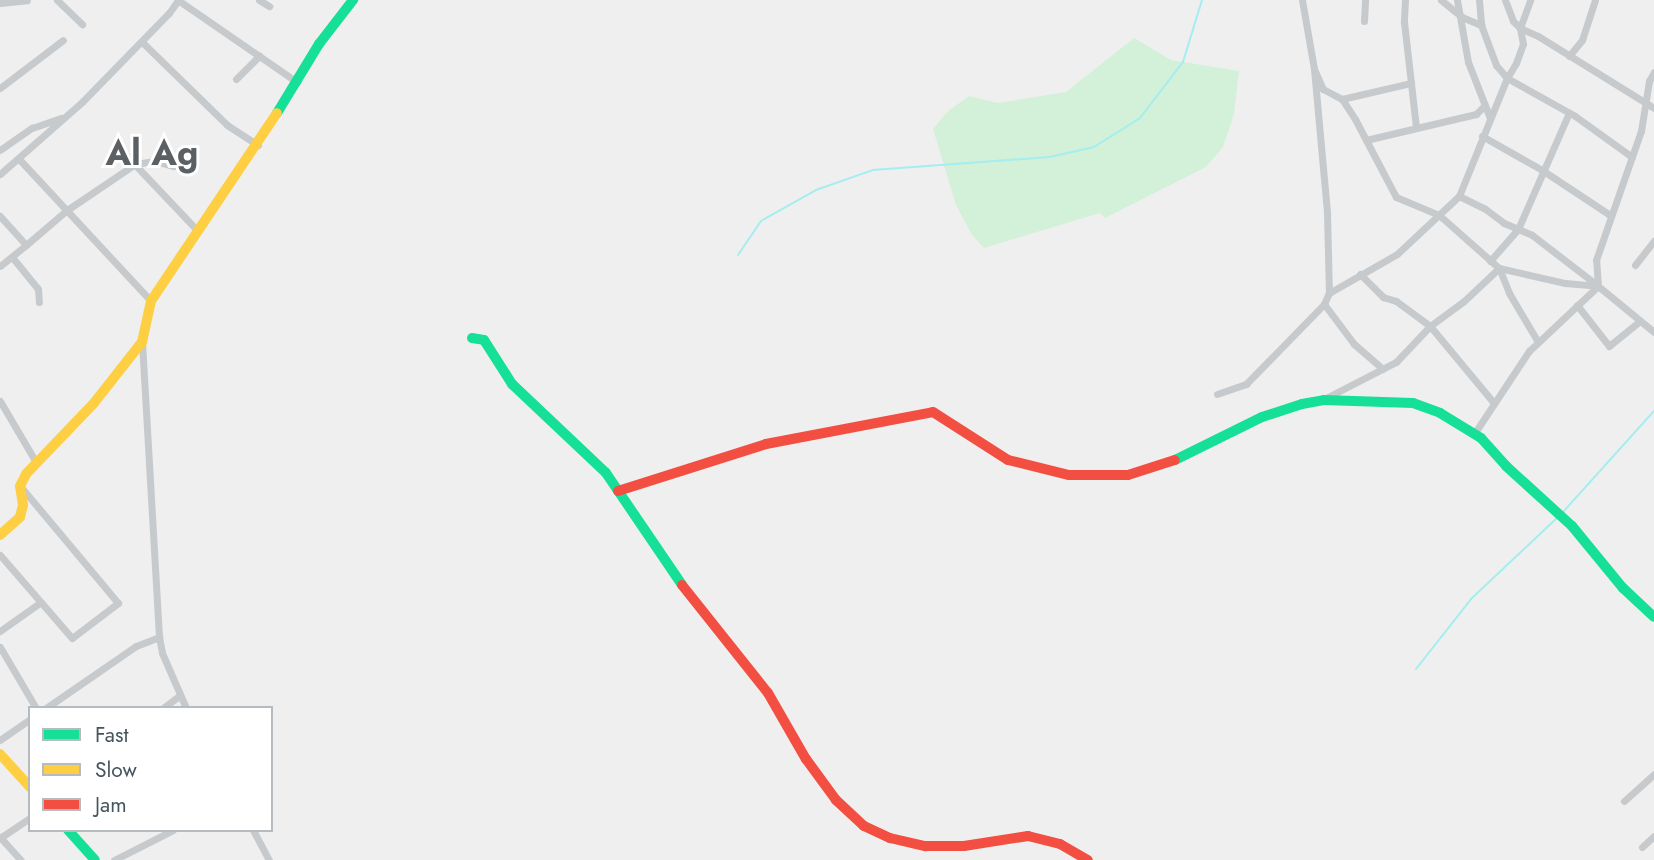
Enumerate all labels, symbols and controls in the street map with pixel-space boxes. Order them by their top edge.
district label: Al Ag [106,132,198,174]
legend [28,706,273,832]
text: Fast [95,720,128,750]
text: Slow [95,755,137,785]
text: Jam [95,790,127,820]

